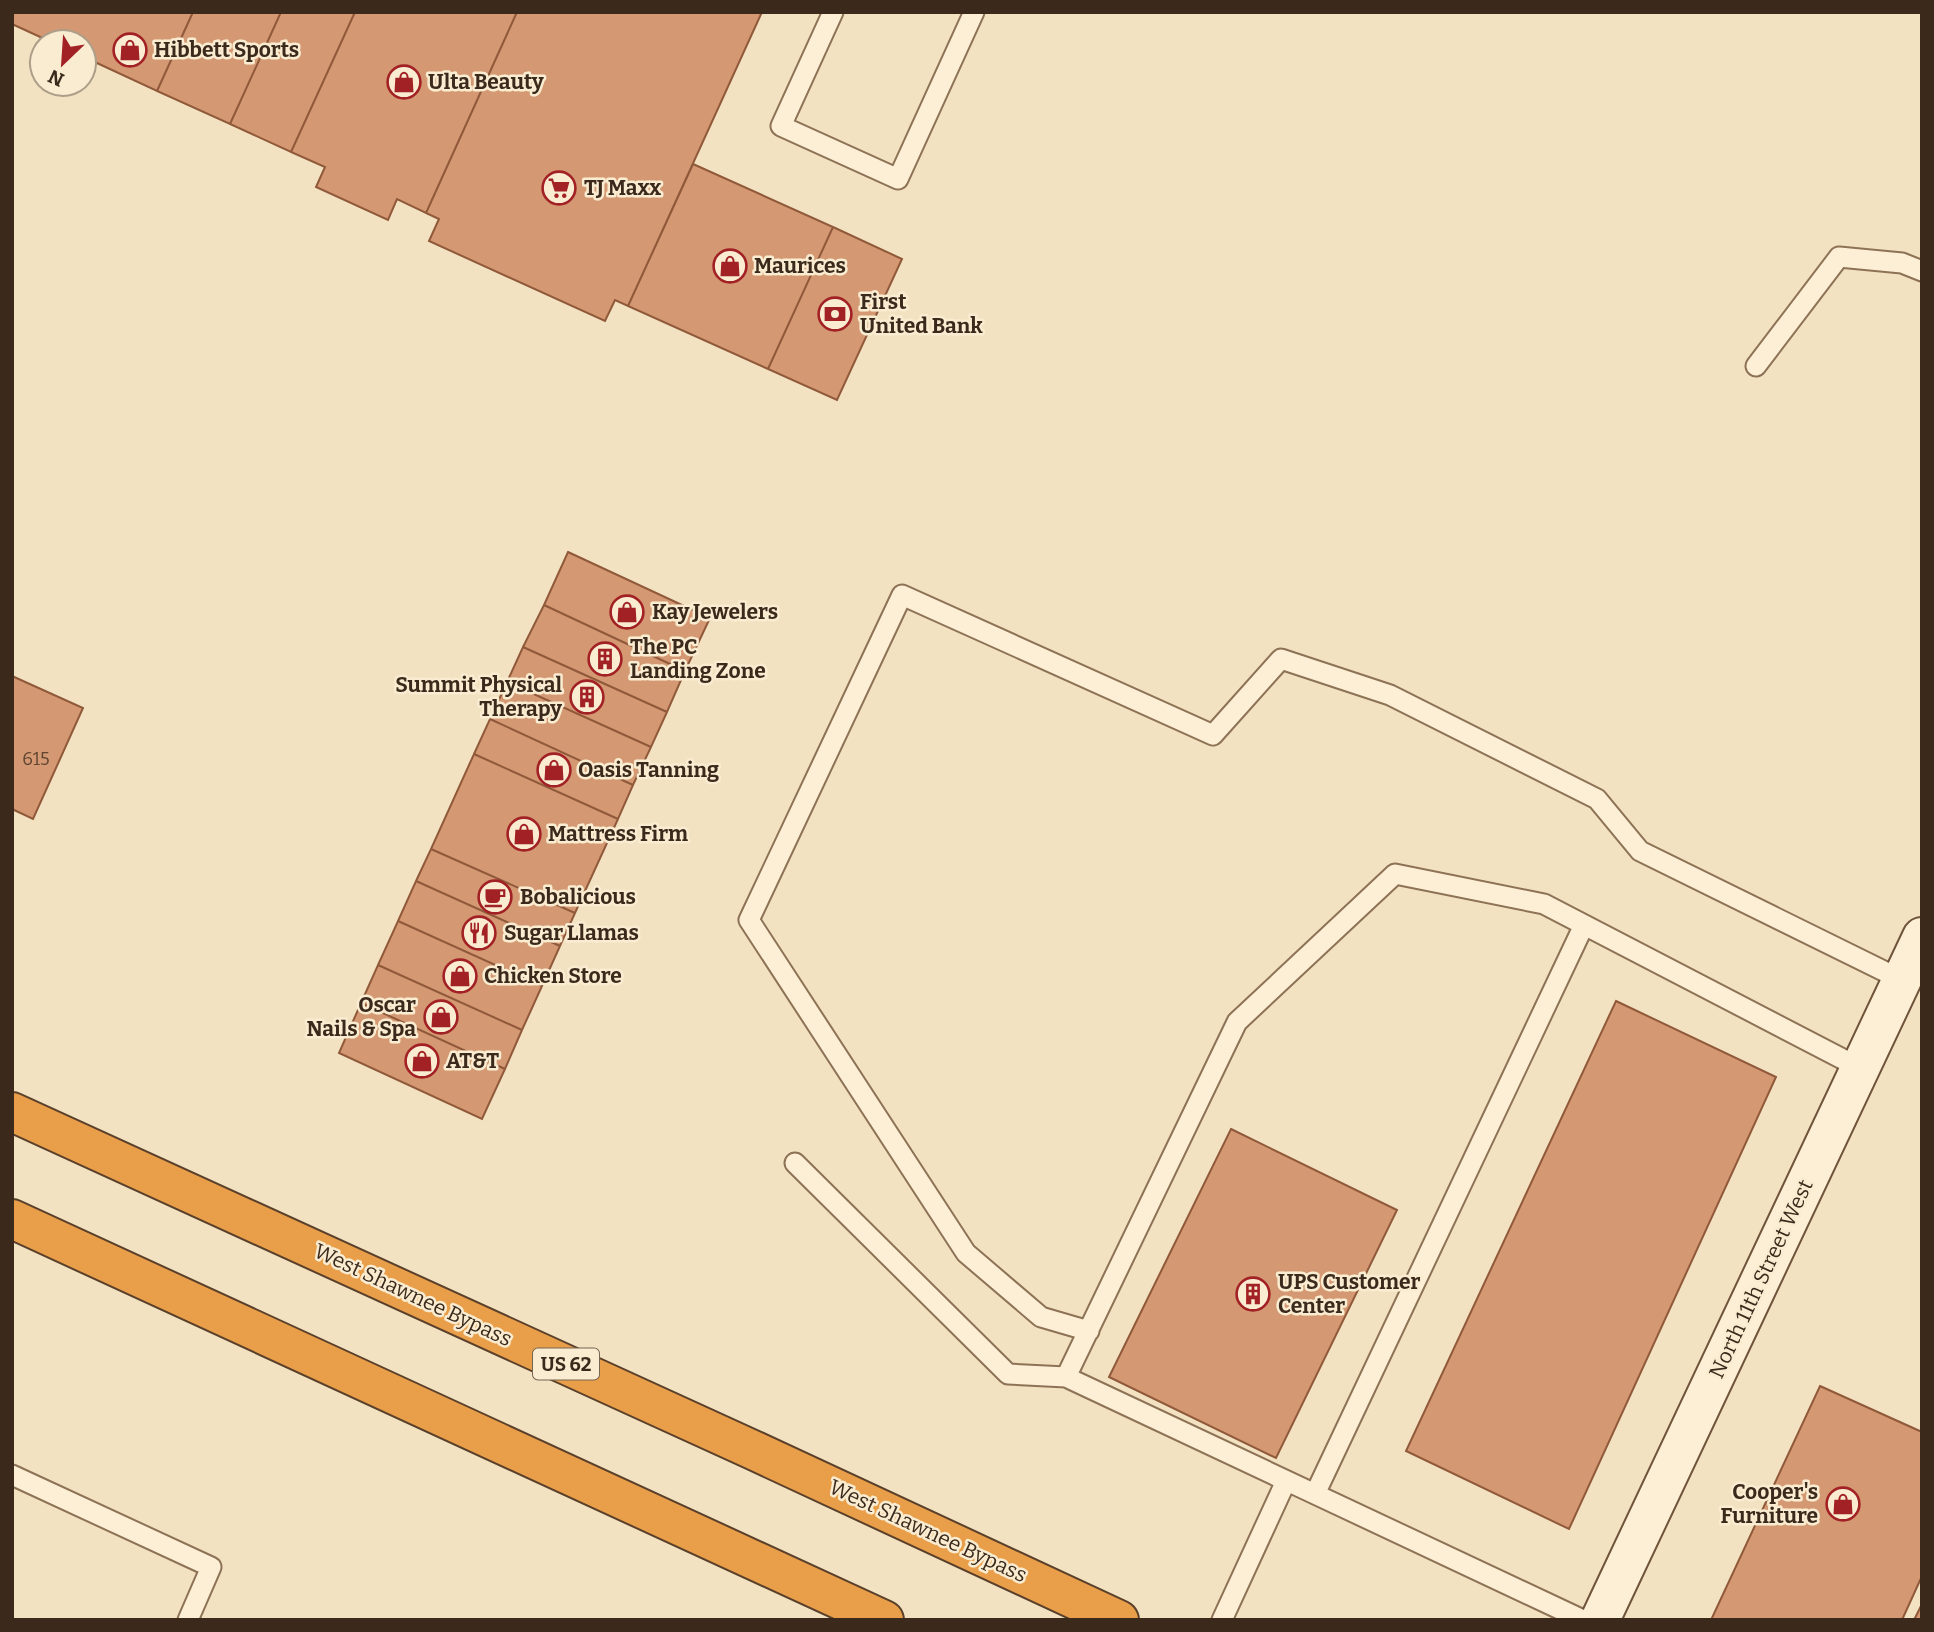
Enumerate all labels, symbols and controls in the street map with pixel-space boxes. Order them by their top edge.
north arrow [28,28,98,98]
shop icon: Hibbett Sports [111,31,149,69]
place label: Hibbett Sports [154,37,299,63]
shop icon: Ulta Beauty [385,63,423,101]
text: N [44,64,68,91]
place label: Ulta Beauty [428,69,544,95]
supermarket icon: TJ Maxx [540,169,578,207]
place label: TJ Maxx [584,175,661,201]
shop icon: Maurices [711,247,749,285]
place label: Maurices [754,253,846,279]
place label: First United Bank [860,289,983,339]
bank icon: First United Bank [816,295,854,333]
shop icon: Kay Jewelers [608,593,646,631]
place label: Kay Jewelers [652,599,778,625]
place label: The PC Landing Zone [630,634,766,684]
building icon: The PC Landing Zone [586,640,624,678]
place label: Summit Physical Therapy [395,672,562,722]
building icon: Summit Physical Therapy [568,678,606,716]
house number: 615 [22,748,50,770]
shop icon: Oasis Tanning [535,751,573,789]
place label: Oasis Tanning [578,757,719,783]
shop icon: Mattress Firm [505,815,543,853]
place label: Mattress Firm [548,821,688,847]
cafe icon: Bobalicious [476,878,514,916]
place label: Bobalicious [520,884,636,910]
restaurant icon: Sugar Llamas [460,914,498,952]
place label: Sugar Llamas [504,920,639,946]
shop icon: Chicken Store [441,957,479,995]
place label: Chicken Store [484,963,622,989]
place label: Oscar Nails & Spa [306,992,416,1042]
shop icon: Oscar Nails & Spa [422,998,460,1036]
shop icon: AT&T [403,1042,441,1080]
place label: AT&T [446,1048,499,1074]
street label: North 11th Street West [1703,1175,1819,1383]
street label: West Shawnee Bypass [310,1238,516,1352]
place label: UPS Customer Center [1278,1269,1421,1319]
building icon: UPS Customer Center [1234,1275,1272,1313]
road number: US 62 [533,1348,599,1380]
street label: West Shawnee Bypass [825,1474,1031,1588]
place label: Cooper's Furniture [1721,1479,1818,1529]
shop icon: Cooper's Furniture [1824,1485,1862,1523]

